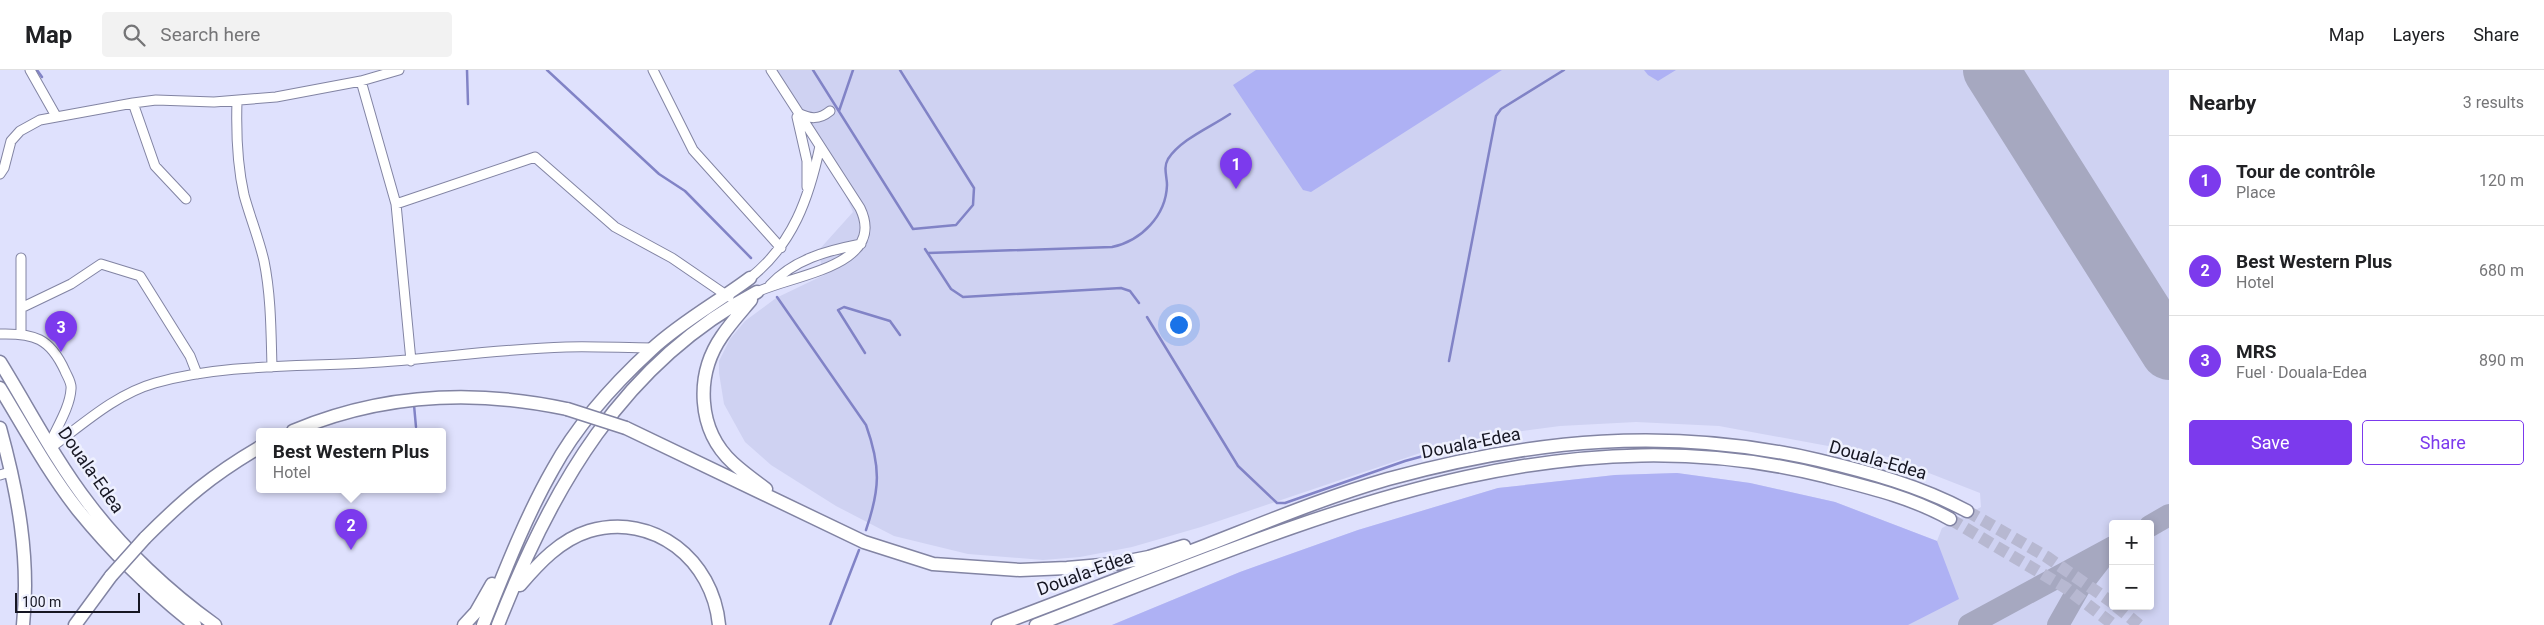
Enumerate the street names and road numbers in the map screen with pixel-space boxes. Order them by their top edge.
street label: Douala-Edea [54,423,129,517]
street label: Douala-Edea [1420,423,1522,462]
street label: Douala-Edea [1827,436,1929,483]
street label: Douala-Edea [1034,545,1136,600]

